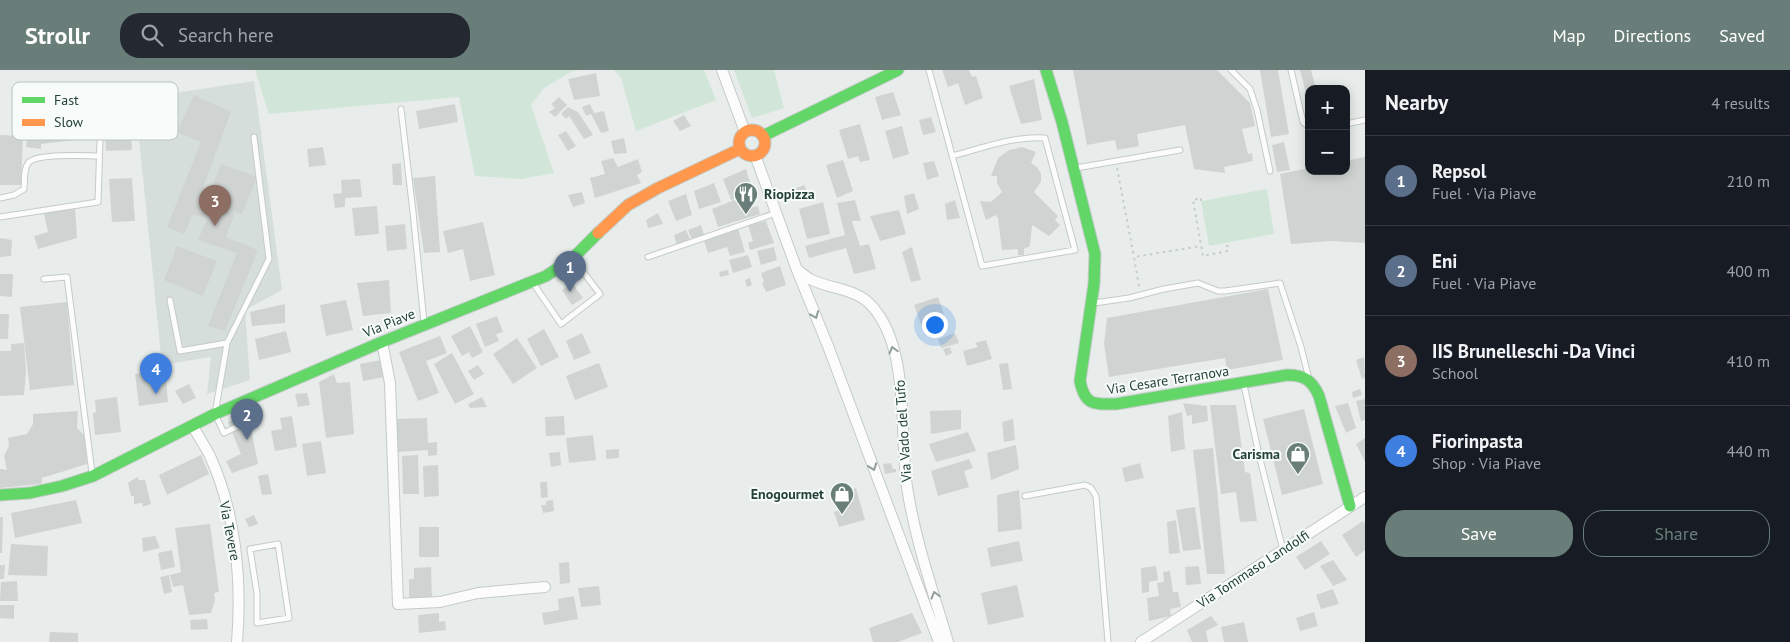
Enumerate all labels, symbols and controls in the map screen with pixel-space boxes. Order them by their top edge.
search box [120,13,470,58]
text: Strollr [25,20,90,51]
icon: search [138,21,166,49]
text: Search here [178,23,274,47]
text: Map [1553,24,1585,47]
text: Directions [1613,24,1691,47]
text: Saved [1719,24,1765,47]
legend [12,82,178,140]
map controls [1305,85,1350,175]
button: + [1305,85,1350,130]
text: Nearby [1385,89,1448,116]
text: Fast [54,91,79,109]
text: 4 results [1711,93,1770,113]
text: Slow [54,113,84,131]
button: − [1305,130,1350,175]
text: Repsol [1432,159,1486,183]
text: 1 [1396,171,1406,191]
text: 210 m [1727,171,1770,191]
restaurant icon: Riopizza [733,181,759,215]
text: Fuel · Via Piave [1432,183,1536,203]
pin: 3 [199,185,231,226]
place label: Riopizza [764,185,815,203]
text: Eni [1432,249,1457,273]
pin: 1 [554,251,586,292]
text: 2 [1396,261,1406,281]
text: 400 m [1727,261,1770,281]
text: Fuel · Via Piave [1432,273,1536,293]
street label: Via Piave [359,304,418,342]
one-way arrow [809,310,820,319]
your location [922,312,948,338]
text: IIS Brunelleschi -Da Vinci [1432,339,1635,363]
one-way arrow [889,346,899,354]
text: 3 [1396,351,1406,371]
text: 410 m [1727,351,1770,371]
pin: 4 [140,353,172,394]
street label: Via Cesare Terranova [1105,361,1230,399]
text: School [1432,363,1478,383]
street label: Via Vado del Tufo [890,379,916,484]
pin: 2 [231,399,263,440]
text: Fiorinpasta [1432,429,1523,453]
shop icon: Carisma [1285,441,1311,475]
text: 4 [1396,441,1406,461]
text: 440 m [1727,441,1770,461]
place label: Carisma [1233,445,1280,463]
text: Shop · Via Piave [1432,453,1541,473]
one-way arrow [867,462,877,471]
shop icon: Enogourmet [829,481,855,515]
place label: Enogourmet [751,485,824,503]
street label: Via Tevere [215,499,245,562]
button: Save [1385,510,1573,557]
button: Share [1583,510,1770,557]
street label: Via Tommaso Landolfi [1193,526,1313,613]
one-way arrow [930,592,940,600]

